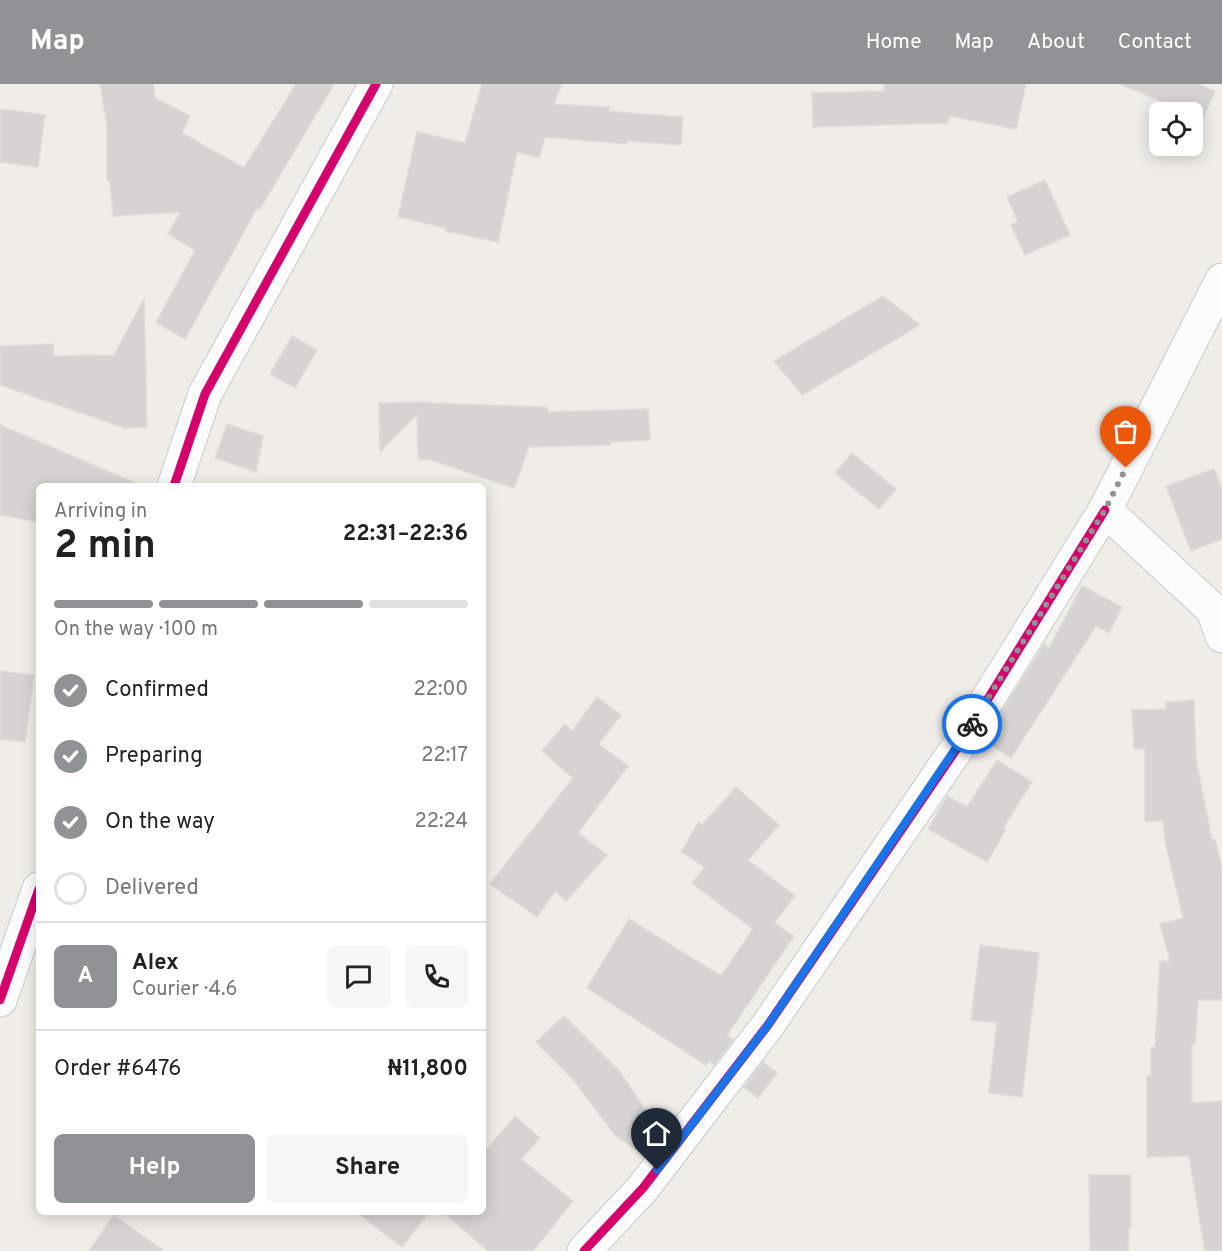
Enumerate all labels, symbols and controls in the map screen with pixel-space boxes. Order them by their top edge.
text: Map [30,24,85,60]
text: Home [866,29,922,56]
text: Map [955,29,994,56]
text: About [1027,29,1085,56]
text: Contact [1118,29,1192,56]
map controls [1149,102,1203,156]
button: locate [1149,102,1203,156]
pin [1100,406,1151,468]
icon: bag [1109,415,1142,448]
text: Arriving in [54,499,147,525]
text: 22:31–22:36 [343,521,468,548]
text: 2 min [54,523,156,572]
text: On the way · 100 m [54,617,218,643]
icon: check [54,674,87,707]
text: Confirmed [105,677,209,704]
text: 22:00 [414,677,468,703]
courier [942,694,1002,754]
icon: bike [956,708,989,741]
icon: check [54,740,87,773]
text: Preparing [105,743,203,770]
text: 22:17 [421,743,468,769]
icon: check [54,806,87,839]
text: On the way [105,809,215,836]
text: 22:24 [415,809,468,835]
text: Delivered [105,875,199,902]
button: chat [327,945,390,1008]
button: phone [405,945,468,1008]
text: Alex [132,950,179,977]
text: A [78,963,93,990]
text: Courier · 4.6 [132,977,237,1003]
text: Order #6476 [54,1056,181,1083]
text: ₦11,800 [387,1056,468,1083]
pin [631,1108,682,1170]
icon: home [640,1117,673,1150]
button: Help [54,1134,255,1203]
button: Share [267,1134,468,1203]

